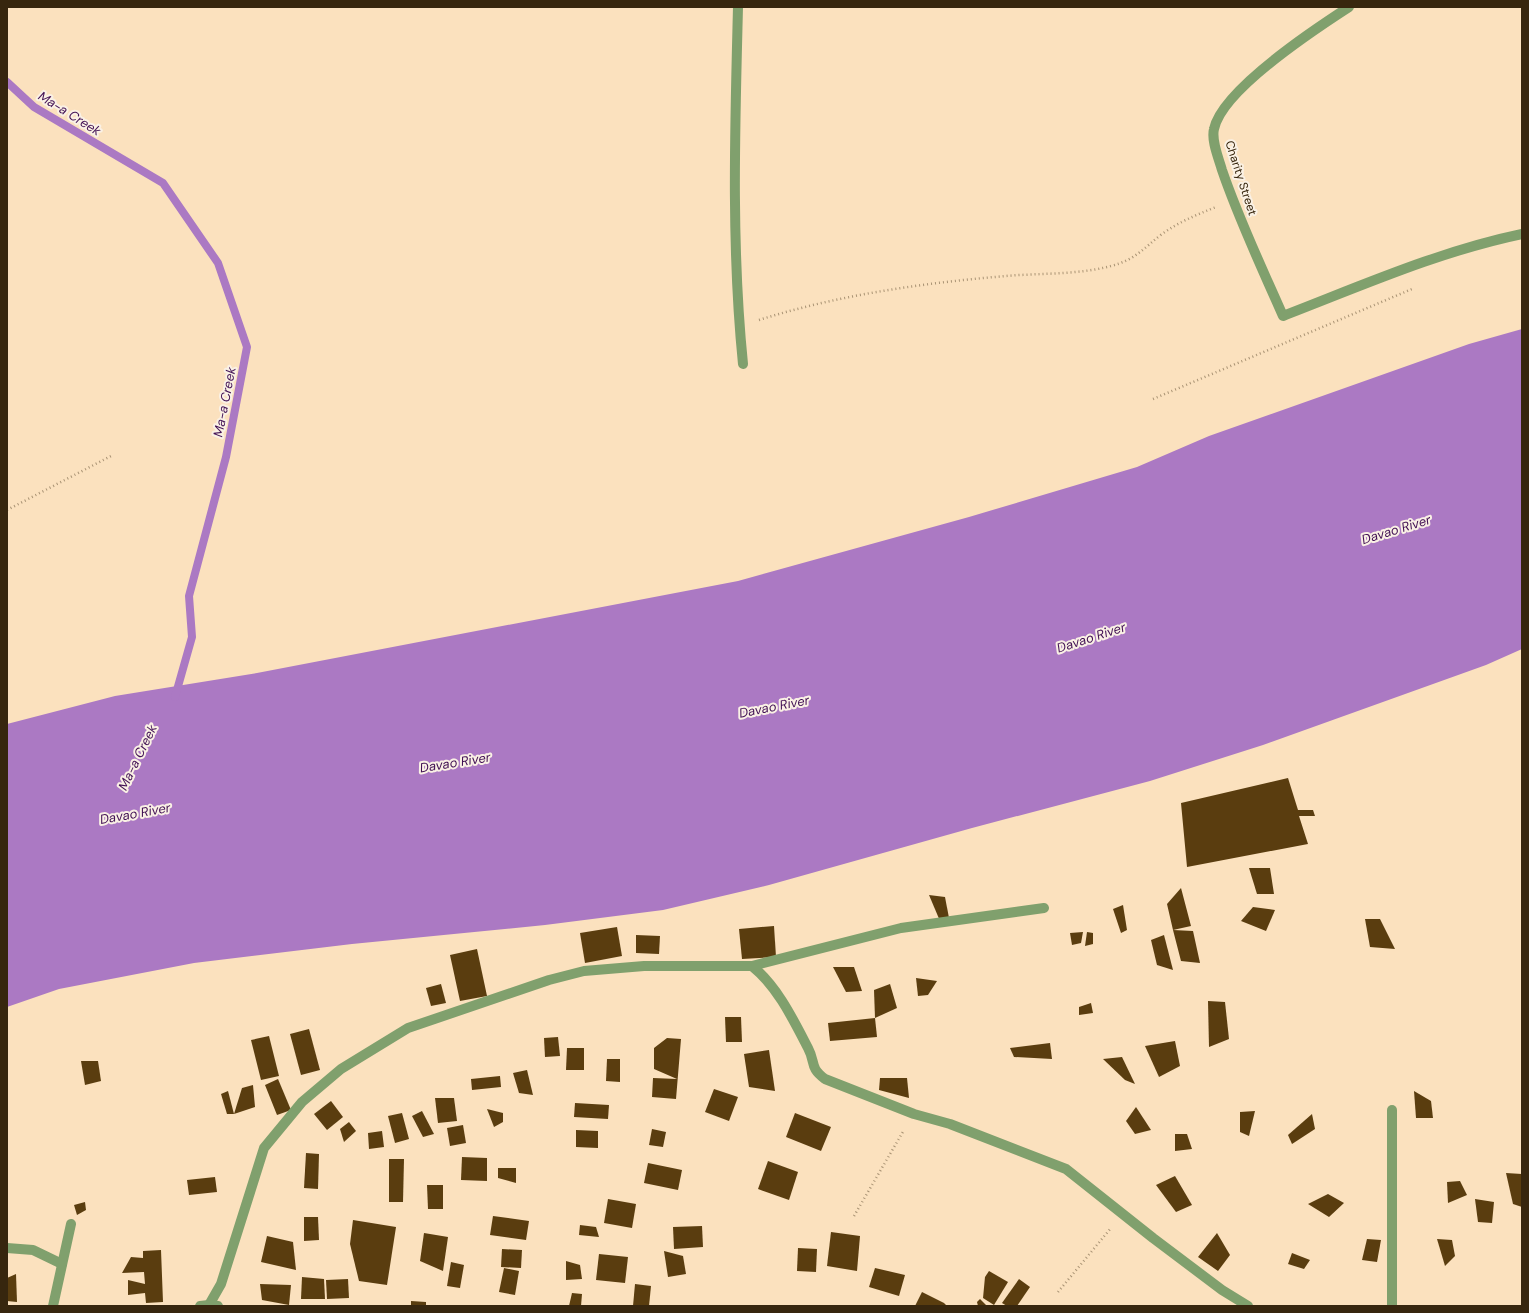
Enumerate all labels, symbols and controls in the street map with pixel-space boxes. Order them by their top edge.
water label: Ma-a Creek [35,87,105,140]
street label: Charity Street [1221,138,1261,218]
water label: Ma-a Creek [209,365,240,439]
water label: Davao River [1360,511,1434,548]
water label: Davao River [1055,618,1129,657]
water label: Davao River [737,691,812,722]
water label: Ma-a Creek [114,721,161,793]
water label: Davao River [419,748,493,776]
water label: Davao River [98,799,173,828]

